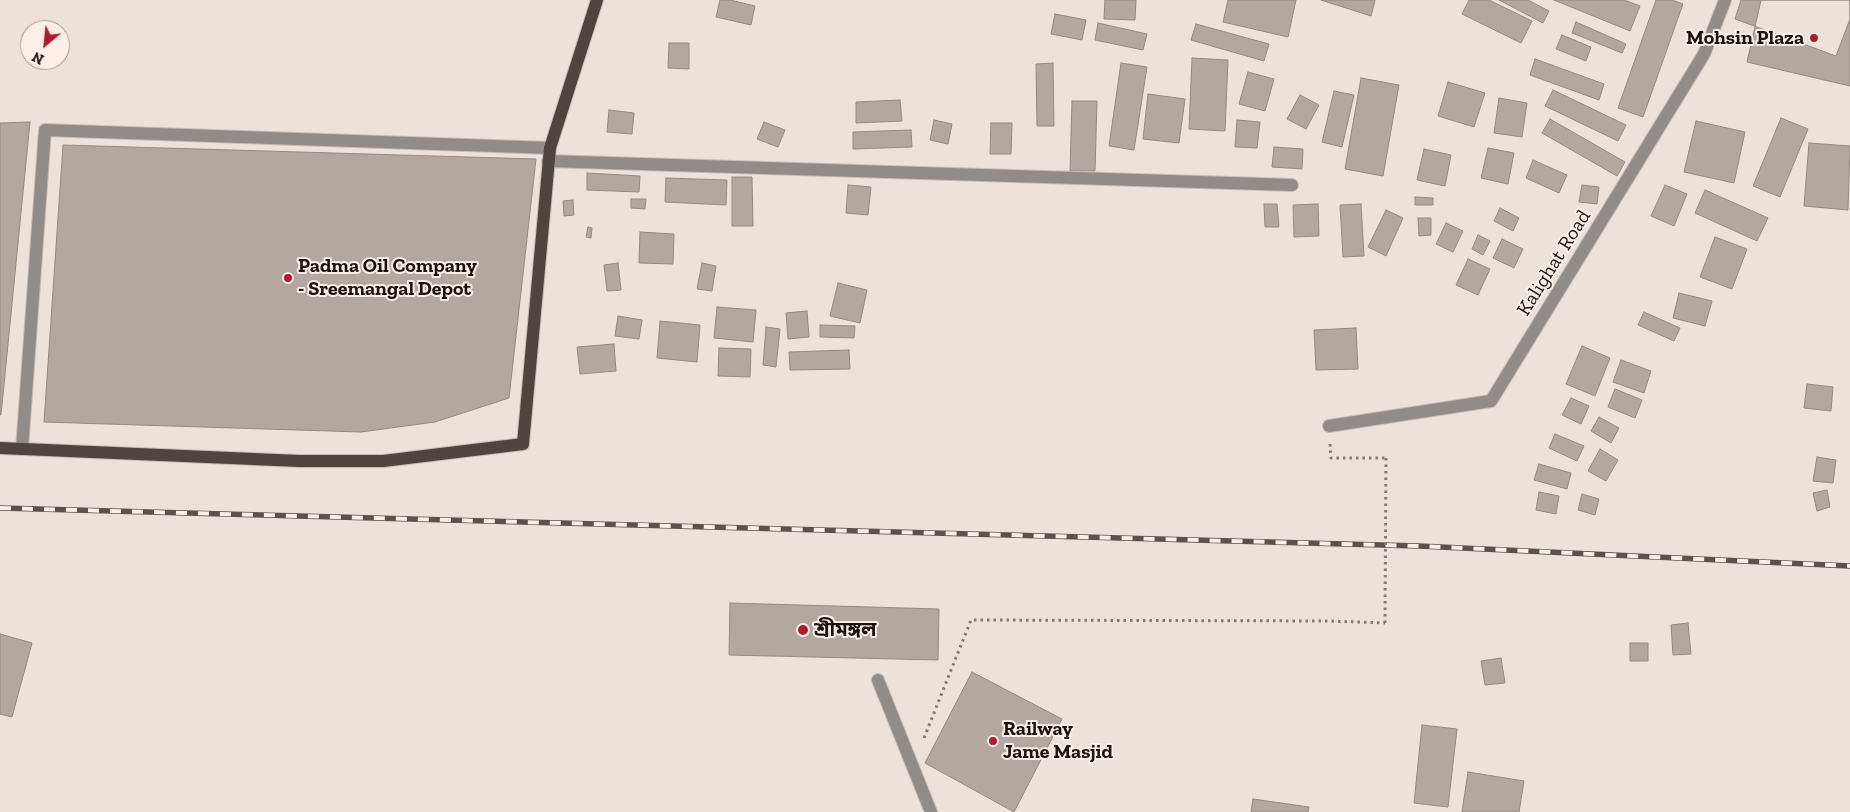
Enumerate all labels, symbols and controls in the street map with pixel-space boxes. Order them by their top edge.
north arrow [20,20,70,70]
place label: Mohsin Plaza [1686,26,1804,50]
marker: Mohsin Plaza [1808,32,1820,44]
text: N [30,48,47,68]
street label: Kalighat Road [1512,206,1596,320]
place label: Padma Oil Company - Sreemangal Depot [298,254,477,301]
marker: Padma Oil Company - Sreemangal Depot [282,272,294,284]
place label: শ্রীমঙ্গল [814,618,876,642]
marker: শ্রীমঙ্গল [796,623,810,637]
place label: Railway Jame Masjid [1003,717,1113,764]
marker: Railway Jame Masjid [987,735,999,747]

